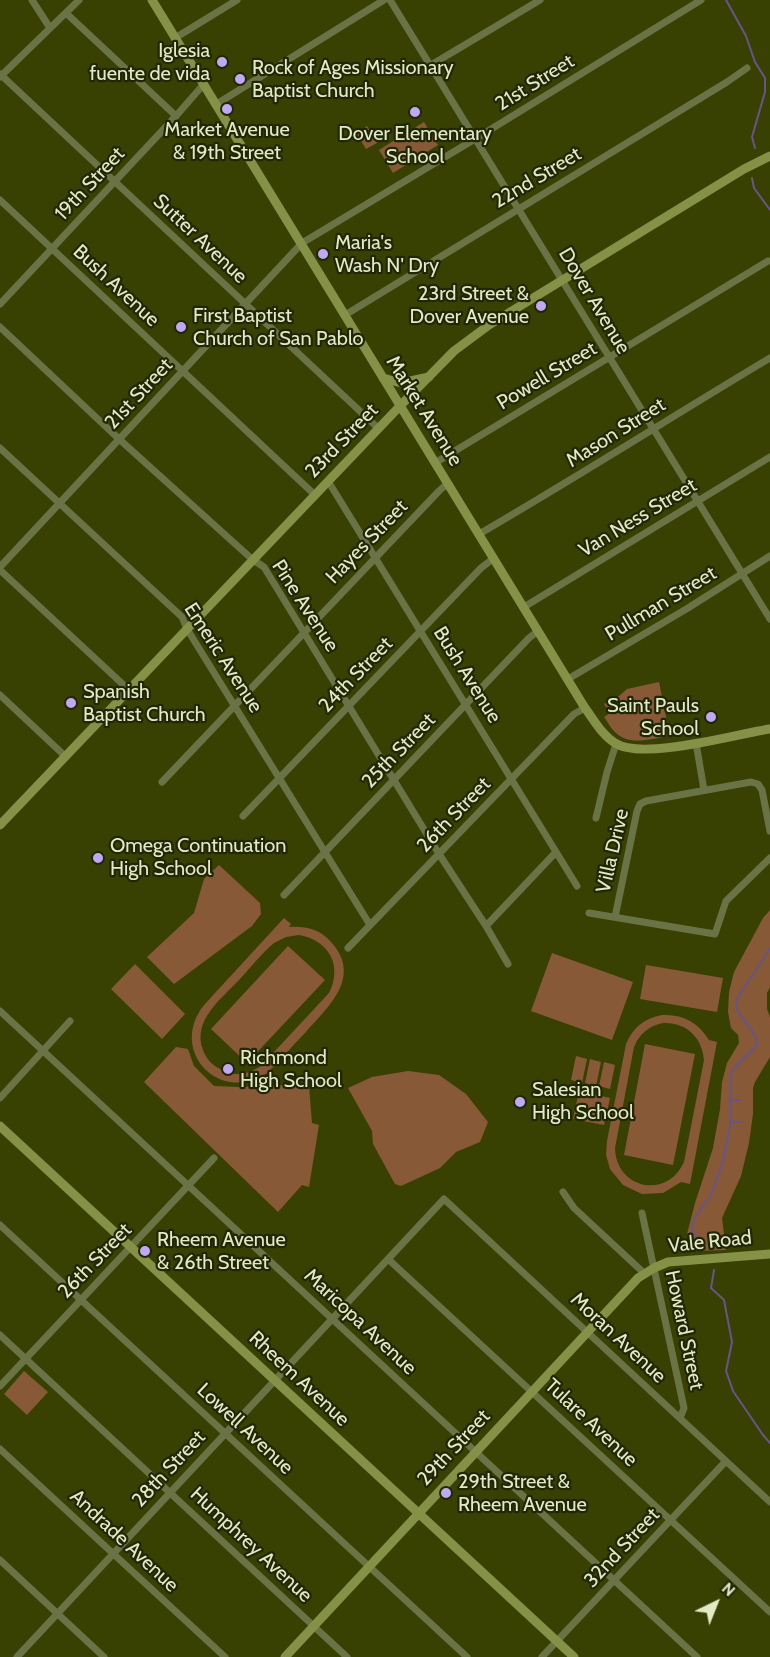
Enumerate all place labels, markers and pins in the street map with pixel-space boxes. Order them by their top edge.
place label: Iglesia fuente de vida [90,39,210,86]
marker: Iglesia fuente de vida [215,55,229,69]
place label: Rock of Ages Missionary Baptist Church [252,56,454,103]
marker: Rock of Ages Missionary Baptist Church [233,72,247,86]
marker: Market Avenue & 19th Street [220,102,234,116]
marker: Dover Elementary School [408,105,422,119]
place label: Market Avenue & 19th Street [164,118,290,165]
place label: Dover Elementary School [338,122,492,169]
place label: Maria's Wash N' Dry [335,231,439,278]
marker: Maria's Wash N' Dry [316,247,330,261]
place label: 23rd Street & Dover Avenue [410,282,529,329]
marker: 23rd Street & Dover Avenue [534,299,548,313]
place label: First Baptist Church of San Pablo [193,304,364,351]
marker: First Baptist Church of San Pablo [174,320,188,334]
place label: Spanish Baptist Church [83,680,206,727]
place label: Saint Pauls School [607,694,699,741]
marker: Spanish Baptist Church [64,696,78,710]
marker: Saint Pauls School [704,710,718,724]
place label: Omega Continuation High School [110,834,286,881]
marker: Omega Continuation High School [91,851,105,865]
place label: Richmond High School [240,1046,342,1093]
marker: Richmond High School [221,1062,235,1076]
place label: Salesian High School [532,1078,634,1125]
marker: Salesian High School [513,1095,527,1109]
place label: Rheem Avenue & 26th Street [157,1228,286,1275]
marker: Rheem Avenue & 26th Street [138,1244,152,1258]
place label: 29th Street & Rheem Avenue [458,1470,587,1517]
marker: 29th Street & Rheem Avenue [439,1486,453,1500]

